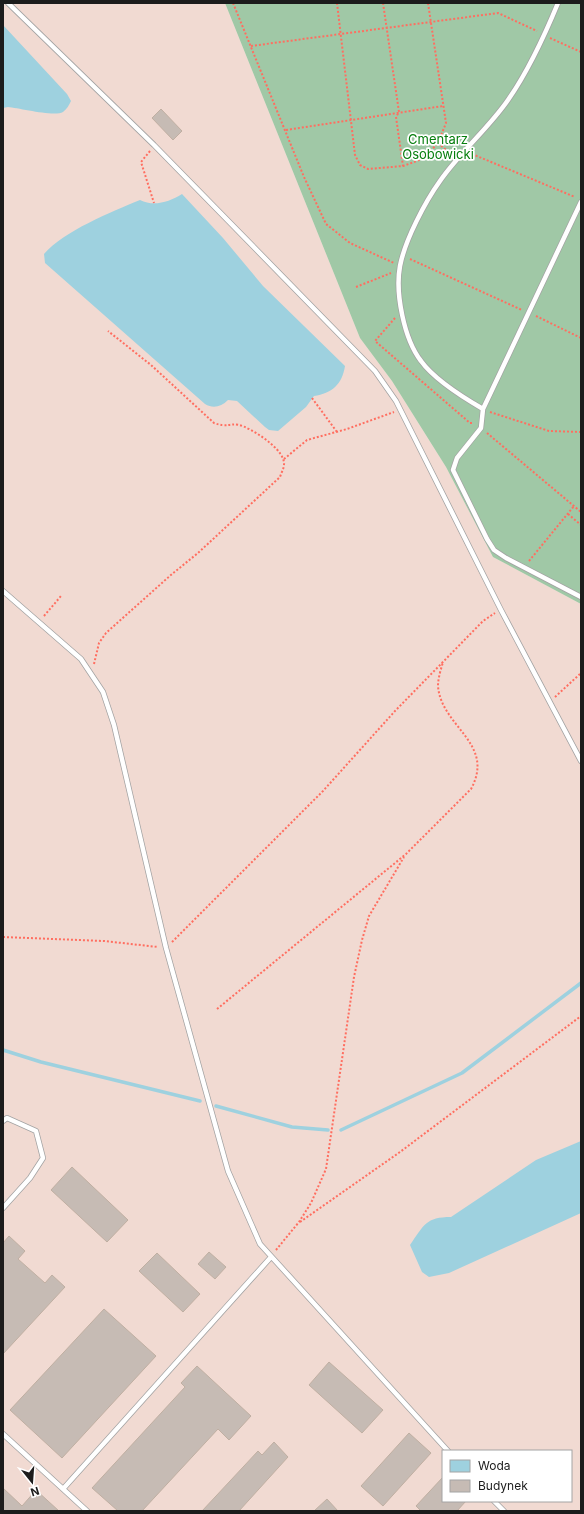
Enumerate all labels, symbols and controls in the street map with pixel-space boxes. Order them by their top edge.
park label: Cmentarz Osobowicki [402,131,474,162]
legend [442,1450,572,1502]
text: Woda [478,1458,511,1473]
north arrow [12,1462,52,1502]
text: Budynek [478,1478,528,1493]
text: N [29,1484,41,1499]

